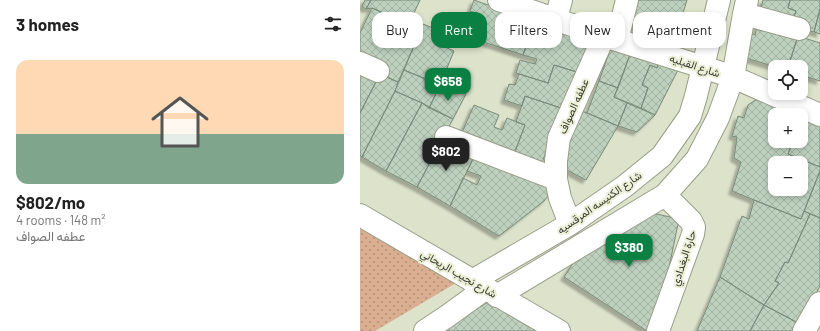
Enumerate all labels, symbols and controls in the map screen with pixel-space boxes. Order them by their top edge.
chip: Buy [372,12,423,48]
chip: Rent [431,12,487,48]
chip: Filters [495,12,562,48]
chip: New [570,12,625,48]
chip: Apartment [633,12,726,48]
icon: filters [322,13,344,35]
text: 3 homes [16,14,79,34]
street label: شارع القبليه [667,51,722,81]
map controls [768,60,808,196]
button: locate [768,60,808,100]
pin: $658 [424,68,472,102]
text: $658 [434,73,462,89]
street label: عطفه الصواف [555,76,592,136]
icon: home [144,86,216,158]
button: + [768,108,808,148]
pin: $802 [422,138,470,172]
text: $802 [431,143,461,159]
button: − [768,156,808,196]
street label: شارع الكنيسه المرقسيه [554,168,645,238]
text: $802/mo [16,192,85,212]
text: 4 rooms · 148 m² [16,212,106,228]
text: عطفه الصواف [16,228,85,244]
street label: حارة البغدادي [668,229,702,289]
pin: $380 [605,234,653,268]
text: $380 [615,239,643,255]
street label: شارع نجيب الريحاني [417,246,500,304]

